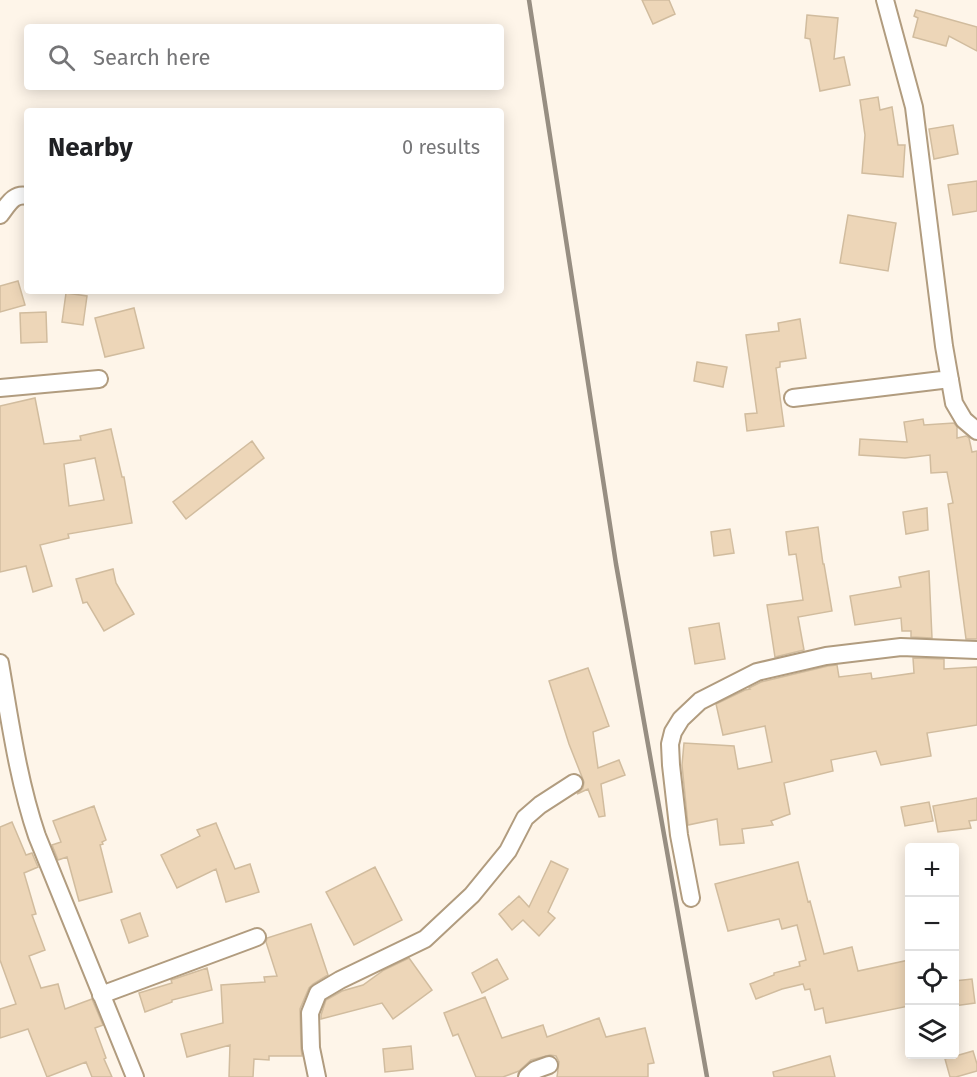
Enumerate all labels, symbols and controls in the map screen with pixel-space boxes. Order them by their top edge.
search box [24,24,504,90]
icon: search [45,41,78,74]
text: Search here [93,44,211,71]
text: Nearby [48,132,133,163]
text: 0 results [402,135,480,159]
map controls [905,843,959,1059]
button: + [905,843,959,897]
button: − [905,897,959,951]
button: locate [905,951,959,1005]
button: layers [905,1005,959,1059]

